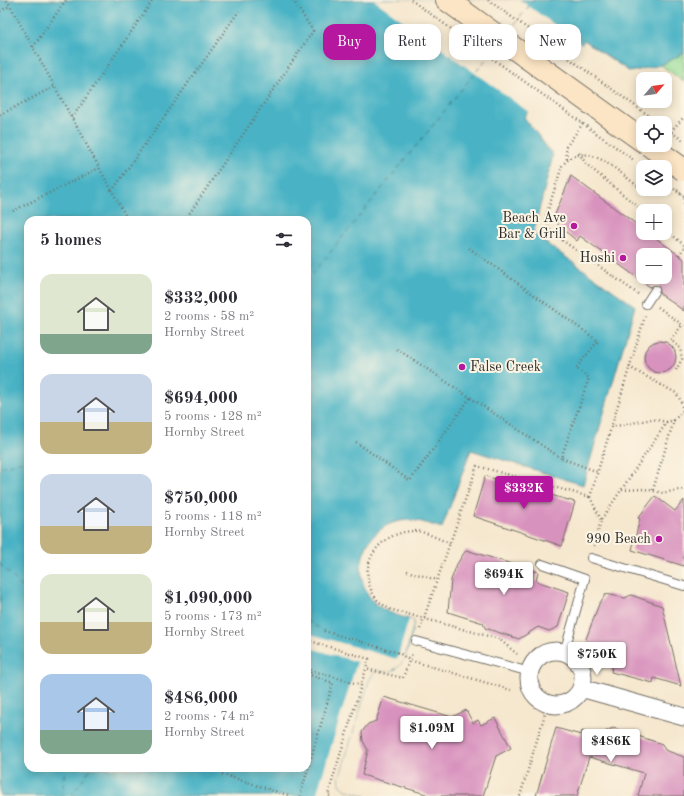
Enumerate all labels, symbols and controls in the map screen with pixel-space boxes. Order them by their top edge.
chip: Buy [323,24,376,60]
chip: Rent [384,24,441,60]
chip: Filters [449,24,517,60]
chip: New [525,24,581,60]
north arrow [636,72,672,108]
map controls [636,72,672,284]
button: locate [636,116,672,152]
button: layers [636,160,672,196]
button: + [636,204,672,240]
place label: Beach Ave Bar & Grill [498,211,566,241]
marker: Beach Ave Bar & Grill [569,221,579,231]
icon: filters [273,229,295,251]
text: 5 homes [40,232,102,249]
button: − [636,248,672,284]
place label: Hoshi [580,251,615,265]
marker: Hoshi [618,253,628,263]
icon: home [72,290,120,338]
text: $332,000 [164,290,238,307]
text: 2 rooms · 58 m² [164,310,254,323]
text: Hornby Street [164,326,245,339]
place label: False Creek [470,360,541,374]
marker: False Creek [457,362,467,372]
icon: home [72,390,120,438]
text: $694,000 [164,390,238,407]
text: 5 rooms · 128 m² [164,410,262,423]
text: Hornby Street [164,426,245,439]
pin: $332K [496,476,552,510]
text: $332K [504,482,544,495]
icon: home [72,490,120,538]
text: $750,000 [164,490,238,507]
text: 5 rooms · 118 m² [164,510,262,523]
text: Hornby Street [164,526,245,539]
place label: 990 Beach [586,532,651,546]
marker: 990 Beach [654,534,664,544]
pin: $694K [476,562,532,596]
text: $694K [484,568,524,581]
icon: home [72,590,120,638]
text: $1,090,000 [164,590,252,607]
text: 5 rooms · 173 m² [164,610,262,623]
text: Hornby Street [164,626,245,639]
pin: $750K [569,642,625,676]
text: $750K [577,648,617,661]
icon: home [72,690,120,738]
text: $486,000 [164,690,238,707]
text: 2 rooms · 74 m² [164,710,254,723]
pin: $1.09M [399,716,465,750]
text: $1.09M [409,722,455,735]
text: Hornby Street [164,726,245,739]
pin: $486K [583,729,639,763]
text: $486K [591,735,631,748]

